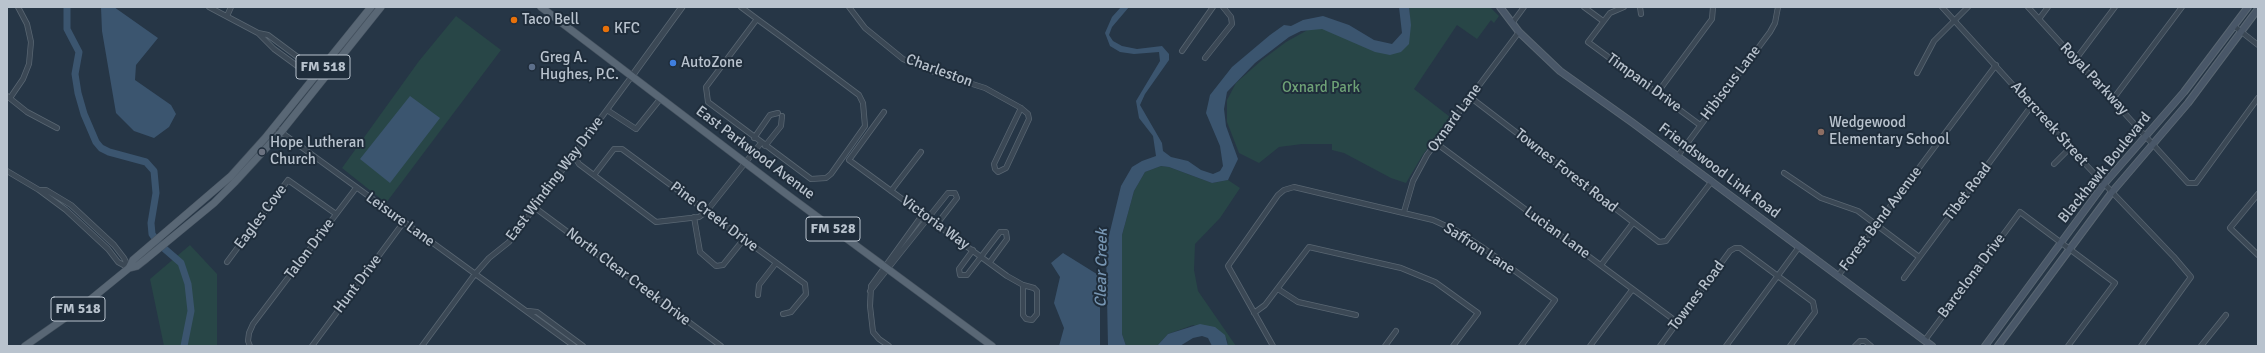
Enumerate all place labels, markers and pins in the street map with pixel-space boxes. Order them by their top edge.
place label: Taco Bell [522,11,579,29]
marker: Taco Bell [509,15,519,25]
place label: KFC [614,20,640,38]
marker: KFC [601,24,611,34]
place label: Greg A. Hughes, P.C. [540,49,619,84]
place label: AutoZone [681,54,743,72]
marker: AutoZone [668,58,678,68]
marker: Greg A. Hughes, P.C. [527,62,537,72]
place label: Wedgewood Elementary School [1829,114,1950,149]
marker: Wedgewood Elementary School [1816,127,1826,137]
place label: Hope Lutheran Church [270,134,364,169]
marker: Hope Lutheran Church [257,147,267,157]

